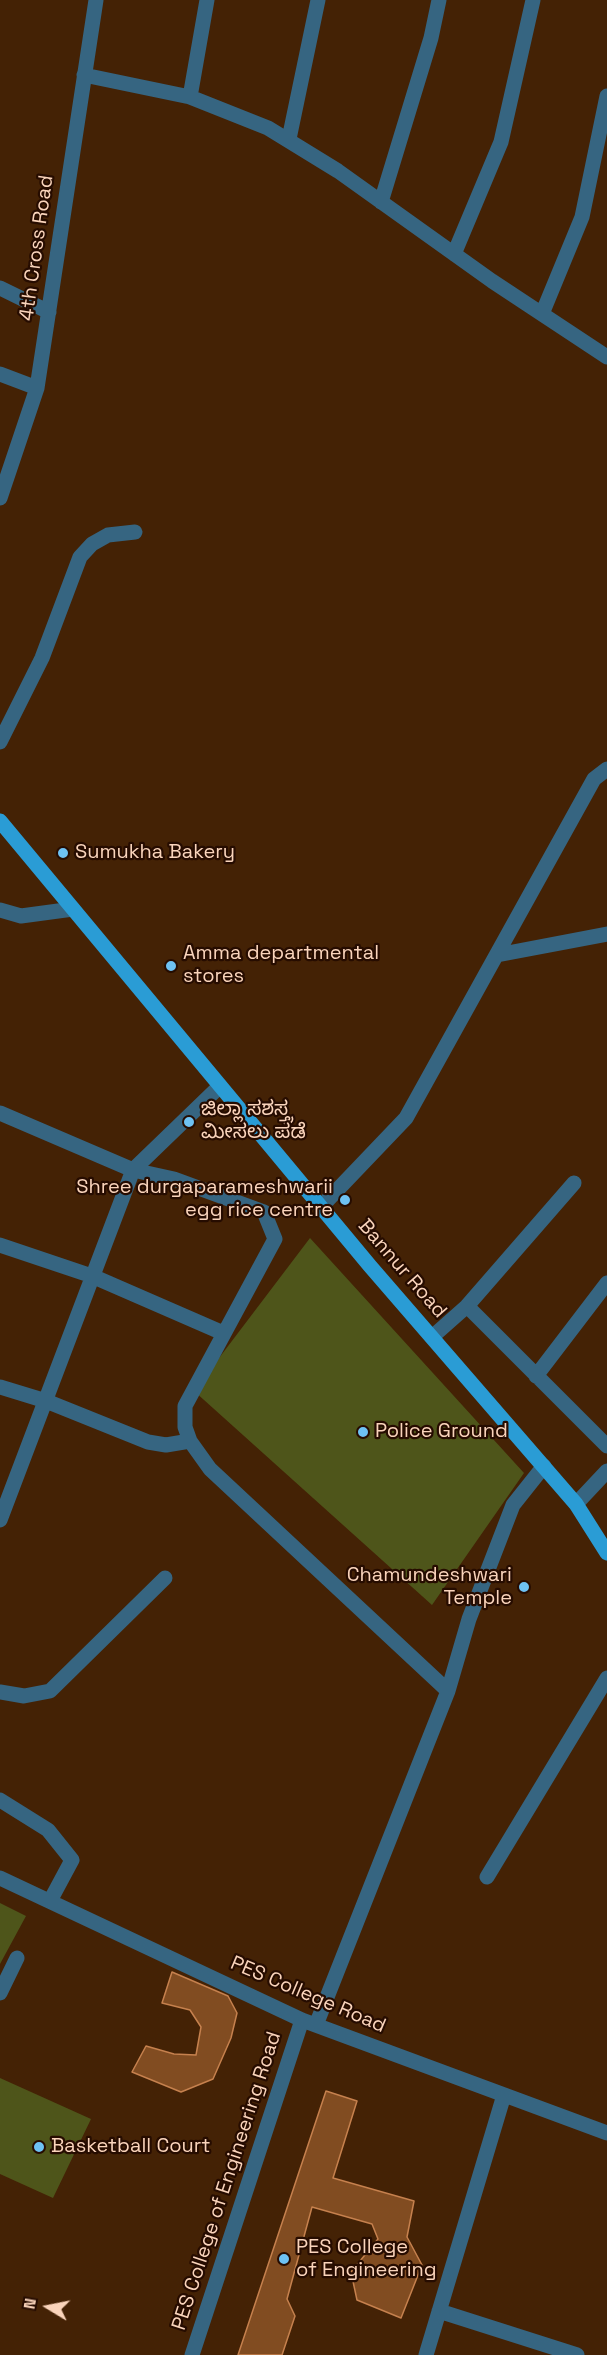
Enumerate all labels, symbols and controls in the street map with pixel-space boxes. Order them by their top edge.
street label: 4th Cross Road [15,174,59,322]
place label: Sumukha Bakery [75,841,235,865]
marker: Sumukha Bakery [56,846,70,860]
place label: Amma departmental stores [183,942,379,989]
marker: Amma departmental stores [164,959,178,973]
place label: ಜಿಲ್ಲಾ ಸಶಸ್ತ್ರ ಮೀಸಲು ಪಡೆ [201,1098,306,1145]
marker: ಜಿಲ್ಲಾ ಸಶಸ್ತ್ರ ಮೀಸಲು ಪಡೆ [182,1115,196,1129]
place label: Shree durgaparameshwarii egg rice centre [76,1176,333,1223]
marker: Shree durgaparameshwarii egg rice centre [338,1193,352,1207]
street label: Bannur Road [353,1215,451,1323]
place label: Police Ground [375,1420,508,1444]
marker: Police Ground [356,1425,370,1439]
place label: Chamundeshwari Temple [347,1564,512,1611]
marker: Chamundeshwari Temple [517,1580,531,1594]
street label: PES College Road [227,1951,389,2039]
street label: PES College of Engineering Road [167,2029,287,2333]
place label: Basketball Court [51,2135,211,2159]
marker: Basketball Court [32,2140,46,2154]
place label: PES College of Engineering [296,2236,437,2283]
marker: PES College of Engineering [277,2252,291,2266]
north arrow [18,2277,78,2337]
text: N [19,2297,41,2311]

